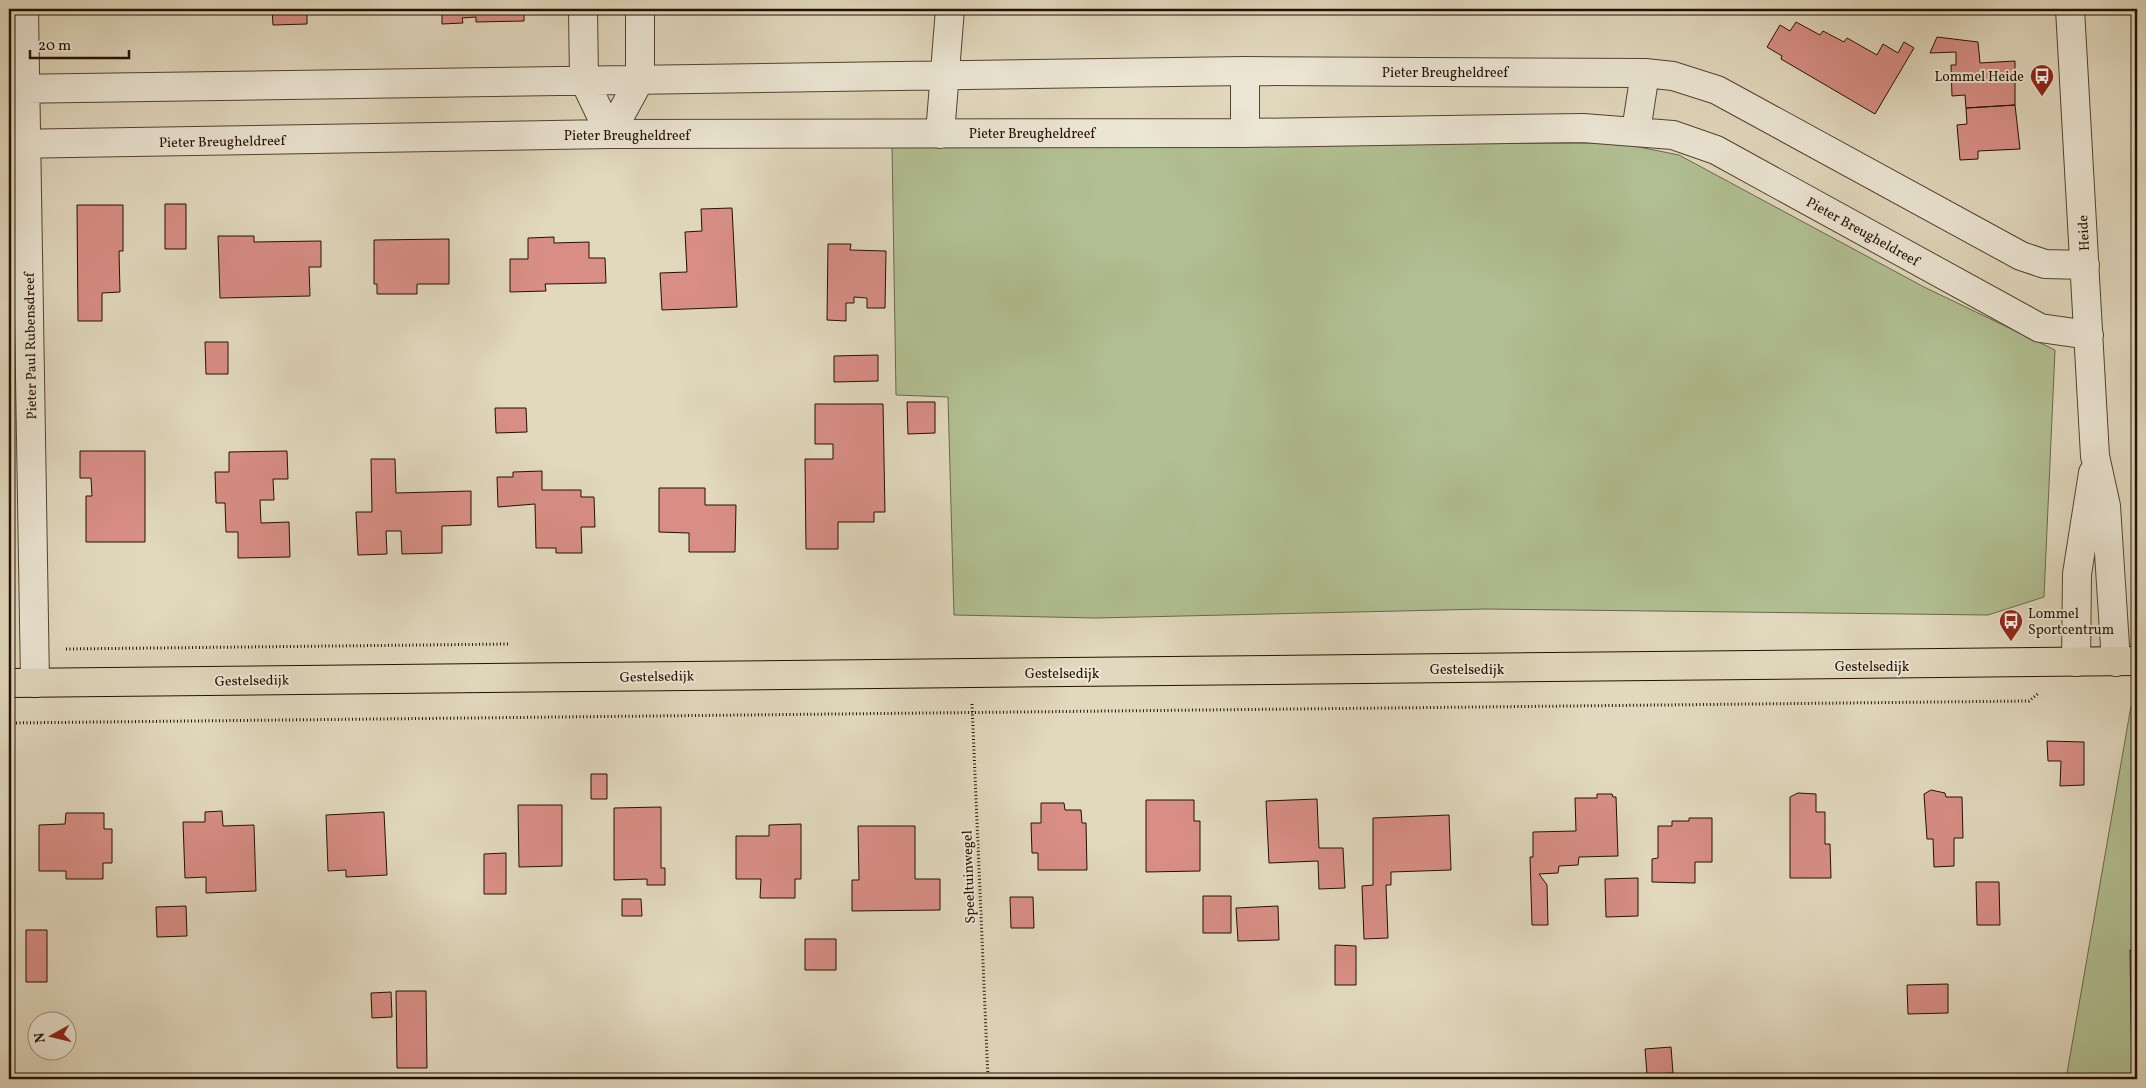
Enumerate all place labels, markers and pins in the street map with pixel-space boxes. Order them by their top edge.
bus stop icon: Lommel Heide [2029,63,2055,97]
place label: Lommel Heide [1934,68,2024,87]
place label: Lommel Sportcentrum [2028,605,2114,640]
bus stop icon: Lommel Sportcentrum [1998,608,2024,642]

